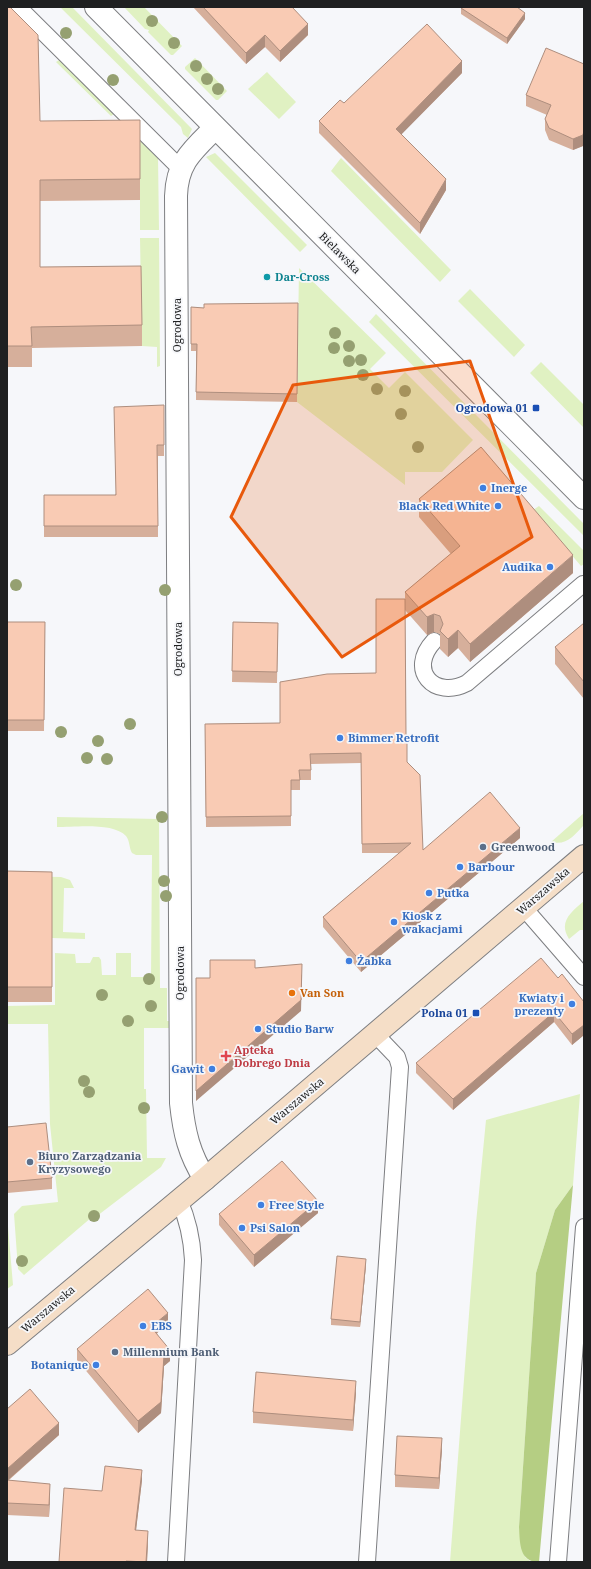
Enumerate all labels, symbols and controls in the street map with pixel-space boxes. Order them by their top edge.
street label: Bielawska [316,229,364,277]
place label: Dar-Cross [275,269,330,284]
marker: Dar-Cross [262,272,272,282]
street label: Ogrodowa [169,298,184,352]
place label: Ogrodowa 01 [455,400,528,415]
marker: Ogrodowa 01 [531,403,541,413]
place label: Inerge [491,480,527,495]
marker: Inerge [478,483,488,493]
place label: Black Red White [399,498,490,513]
marker: Black Red White [493,501,503,511]
place label: Audika [502,559,542,574]
marker: Audika [545,562,555,572]
street label: Ogrodowa [170,622,185,676]
place label: Bimmer Retrofit [348,730,440,745]
marker: Bimmer Retrofit [335,733,345,743]
place label: Greenwood [491,839,555,854]
marker: Greenwood [478,842,488,852]
place label: Barbour [468,859,515,874]
marker: Barbour [455,862,465,872]
street label: Warszawska [513,863,572,918]
place label: Putka [437,885,470,900]
marker: Putka [424,888,434,898]
place label: Kiosk z wakacjami [401,908,463,936]
marker: Kiosk z wakacjami [389,917,399,927]
street label: Ogrodowa [172,946,187,1000]
place label: Żabka [357,953,392,968]
marker: Żabka [344,956,354,966]
place label: Van Son [300,985,345,1000]
marker: Van Son [287,988,297,998]
place label: Kwiaty i prezenty [515,990,565,1018]
marker: Kwiaty i prezenty [567,999,577,1009]
place label: Polna 01 [421,1005,468,1020]
marker: Polna 01 [471,1008,481,1018]
place label: Studio Barw [266,1021,335,1036]
marker: Studio Barw [253,1024,263,1034]
place label: Apteka Dobrego Dnia [234,1042,311,1070]
marker: Apteka Dobrego Dnia [221,1051,231,1061]
place label: Gawit [171,1061,205,1076]
marker: Gawit [207,1064,217,1074]
street label: Warszawska [267,1074,327,1128]
place label: Biuro Zarządzania Kryzysowego [38,1148,142,1176]
marker: Biuro Zarządzania Kryzysowego [25,1157,35,1167]
place label: Free Style [269,1197,324,1212]
marker: Free Style [256,1200,266,1210]
place label: Psi Salon [250,1220,301,1235]
marker: Psi Salon [237,1223,247,1233]
street label: Warszawska [18,1282,78,1336]
place label: EBS [151,1318,172,1333]
marker: EBS [138,1321,148,1331]
place label: Millennium Bank [123,1344,219,1359]
marker: Millennium Bank [110,1347,120,1357]
place label: Botanique [31,1357,88,1372]
marker: Botanique [91,1360,101,1370]

